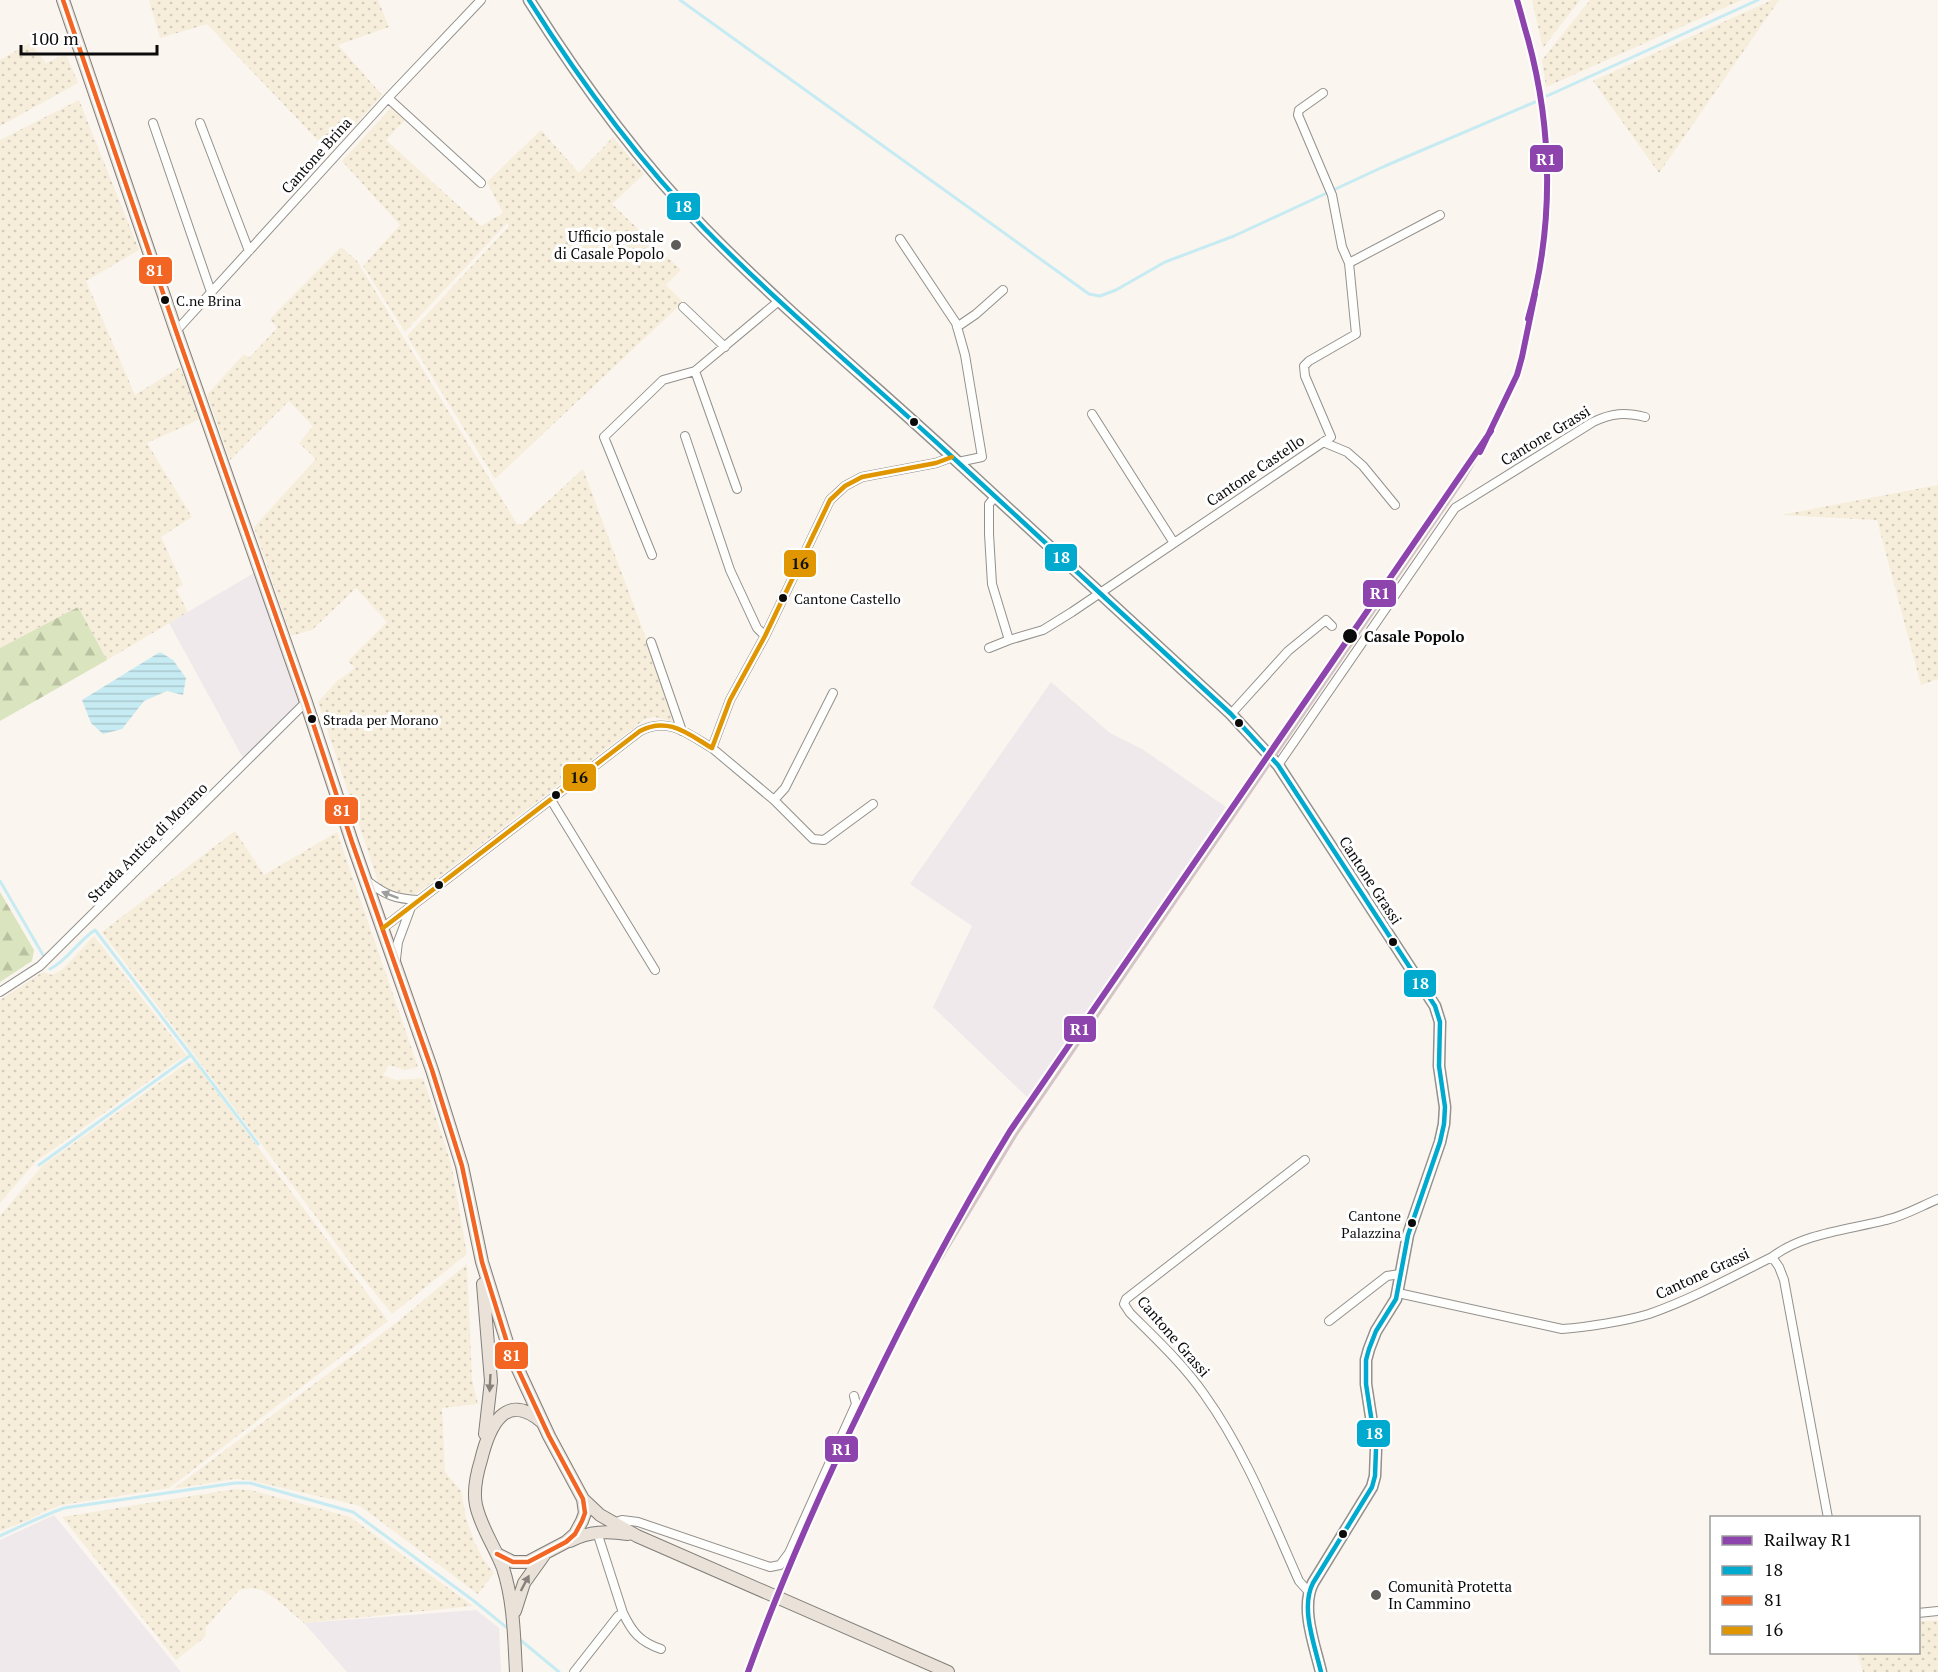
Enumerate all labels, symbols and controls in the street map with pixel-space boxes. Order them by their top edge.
scale bar [21,18,158,56]
text: 100 m [30,26,79,50]
street label: Cantone Brina [276,112,356,197]
line badge: R1 [1529,144,1564,173]
text: R1 [1536,148,1556,170]
line badge: 18 [666,192,701,221]
text: 18 [674,195,692,217]
place label: Ufficio postale di Casale Popolo [554,226,664,263]
marker: Ufficio postale di Casale Popolo [669,238,683,252]
line badge: 81 [138,256,173,285]
text: 81 [146,259,164,281]
place label: C.ne Brina [176,291,241,310]
marker: C.ne Brina [159,294,171,306]
street label: Cantone Grassi [1496,400,1594,470]
unlabelled marker [908,416,920,428]
street label: Cantone Castello [1202,430,1308,510]
line badge: 18 [1044,543,1078,572]
text: 18 [1052,546,1070,568]
line badge: 16 [783,549,817,578]
text: 16 [791,552,809,574]
line badge: R1 [1362,579,1397,608]
text: R1 [1370,582,1390,604]
place label: Cantone Castello [794,589,901,608]
marker: Cantone Castello [777,592,789,604]
place label: Casale Popolo [1364,626,1464,646]
marker: Casale Popolo [1341,627,1359,645]
place label: Strada per Morano [323,710,439,729]
marker: Strada per Morano [306,713,318,725]
unlabelled marker [1233,717,1245,729]
line badge: 16 [562,763,597,792]
text: 16 [570,766,588,788]
street label: Strada Antica di Morano [83,778,211,906]
unlabelled marker [550,789,562,801]
line badge: 81 [324,796,359,825]
text: 81 [333,799,351,821]
street label: Cantone Grassi [1335,832,1407,928]
unlabelled marker [433,879,445,891]
one-way arrow [381,890,399,899]
unlabelled marker [1387,936,1399,948]
line badge: 18 [1403,969,1437,998]
text: 18 [1411,972,1429,994]
line badge: R1 [1063,1015,1097,1043]
text: R1 [1070,1018,1090,1040]
place label: Cantone Palazzina [1341,1206,1401,1242]
marker: Cantone Palazzina [1406,1217,1418,1229]
street label: Cantone Grassi [1652,1243,1752,1303]
street label: Cantone Grassi [1133,1291,1215,1381]
line badge: 81 [494,1341,529,1370]
text: 81 [503,1344,521,1366]
one-way arrow [485,1374,494,1393]
line badge: 18 [1356,1419,1391,1448]
text: 18 [1365,1422,1383,1444]
line badge: R1 [824,1435,859,1463]
text: R1 [832,1438,852,1460]
legend [1710,1516,1920,1654]
text: Railway R1 [1764,1527,1852,1551]
unlabelled marker [1337,1528,1349,1540]
text: 18 [1764,1557,1783,1581]
one-way arrow [520,1574,530,1591]
place label: Comunità Protetta In Cammino [1388,1576,1512,1613]
text: 81 [1764,1587,1783,1611]
marker: Comunità Protetta In Cammino [1369,1588,1383,1602]
text: 16 [1764,1617,1784,1641]

